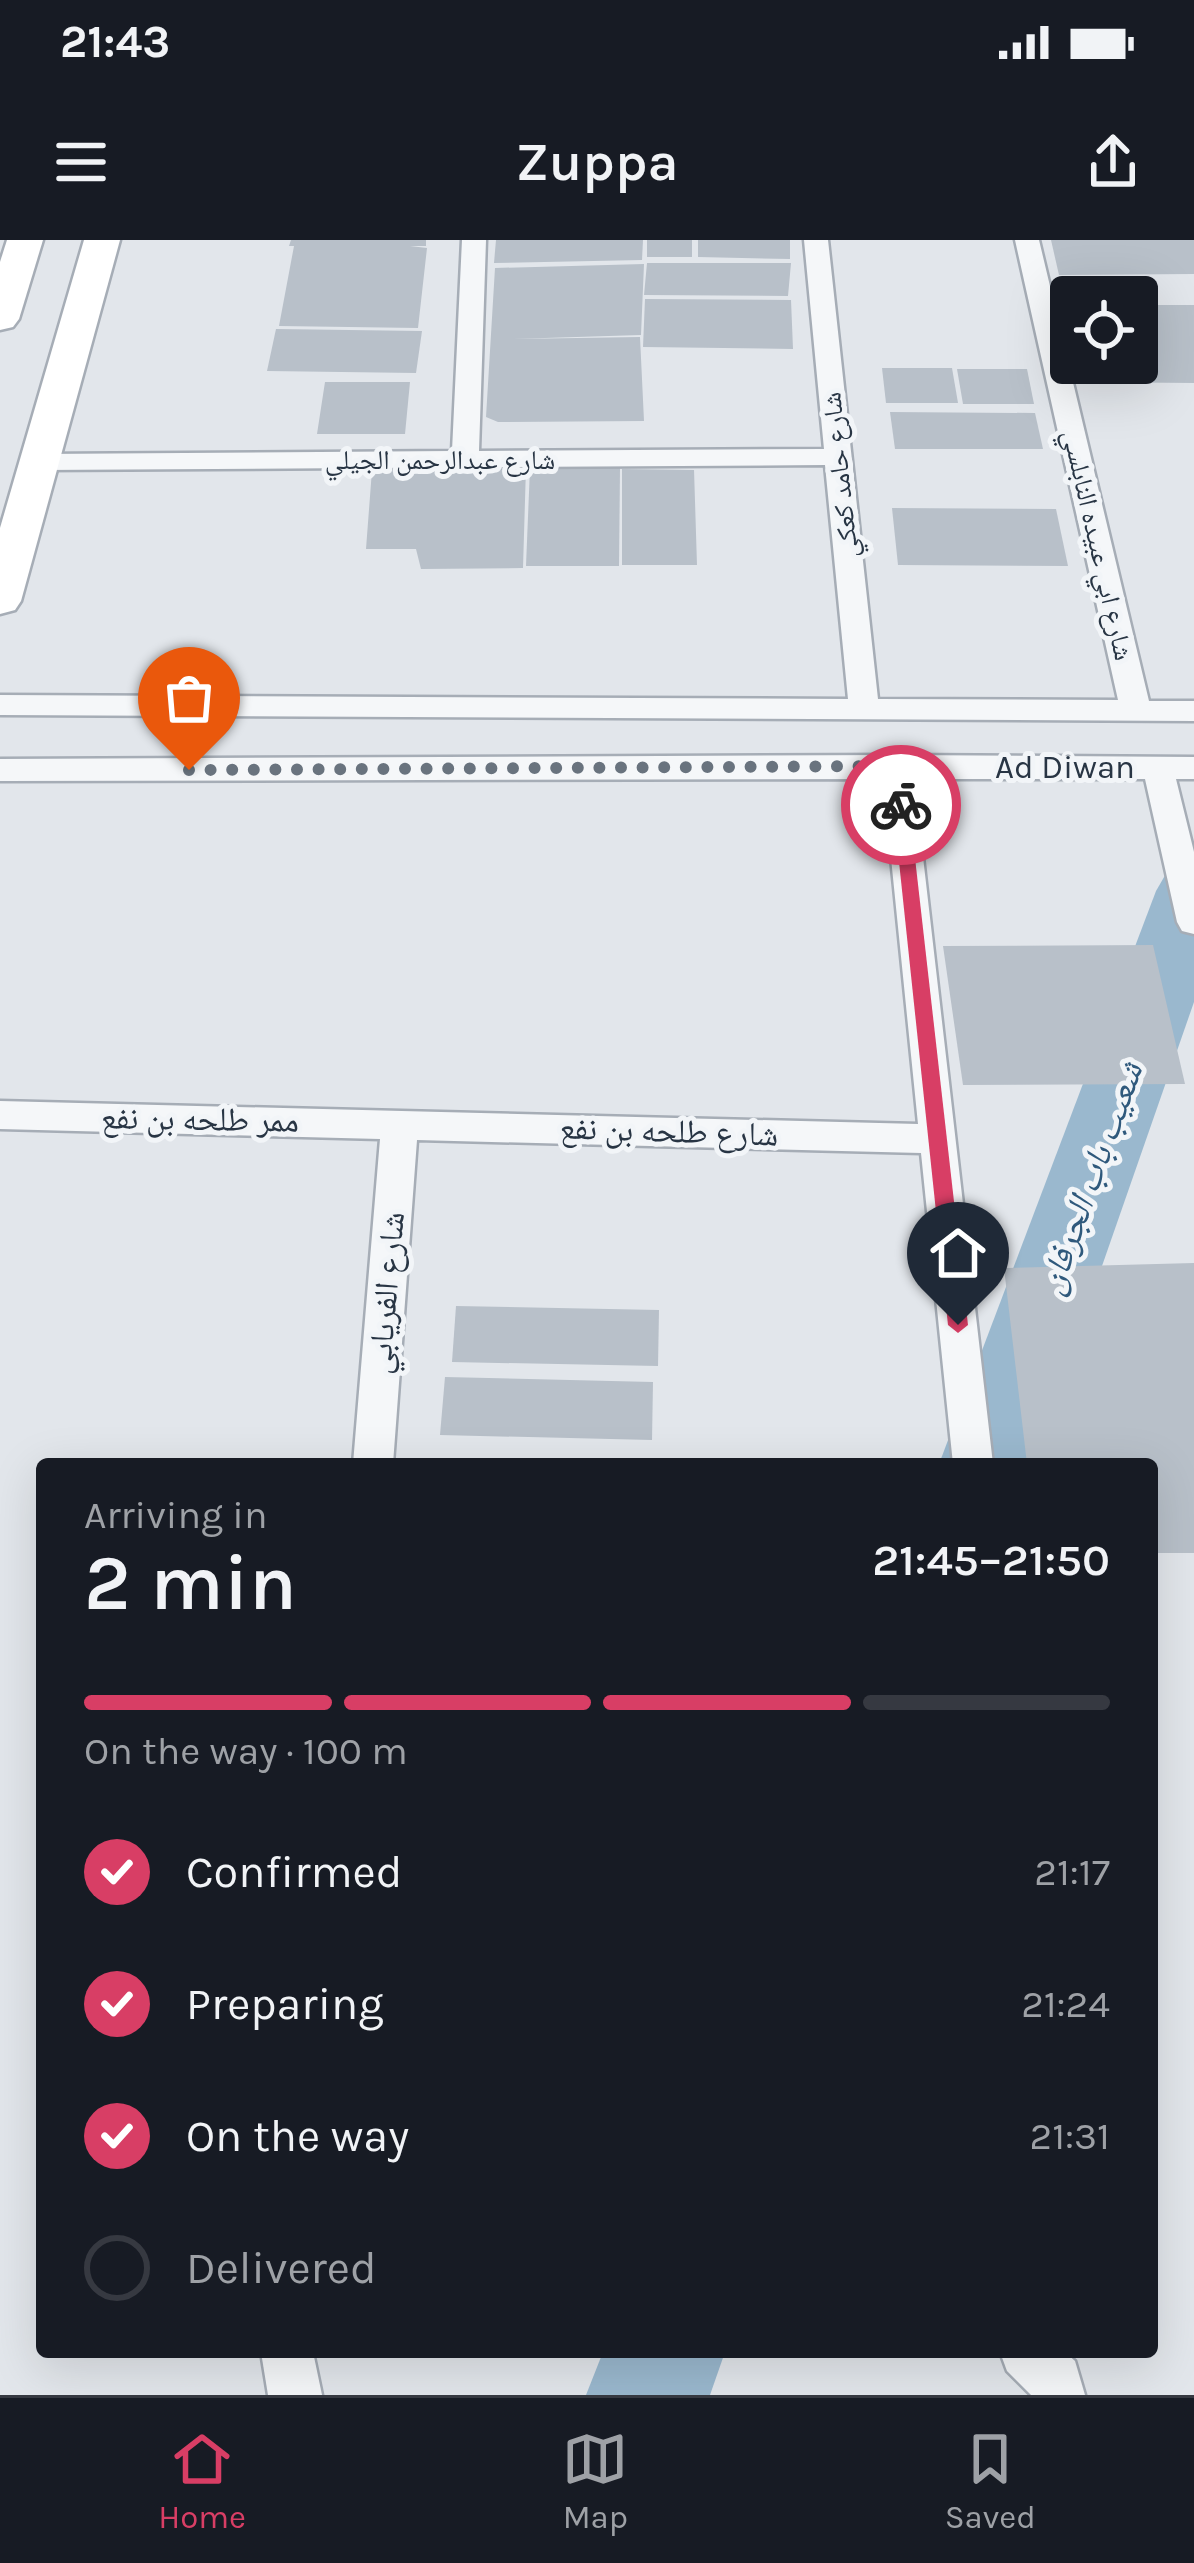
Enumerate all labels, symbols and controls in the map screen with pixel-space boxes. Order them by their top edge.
text: 21:43 [60,16,170,68]
icon: menu [48,129,114,195]
icon: share [1080,129,1146,195]
text: Zuppa [515,130,679,194]
map controls [1050,276,1158,384]
button: locate [1050,276,1158,384]
street label: شارع حامد كعكي [815,390,869,560]
street label: شارع ابي عبيده النابلسي [1051,427,1140,664]
street label: شارع عبدالرحمن الجيلي [325,444,555,481]
pin [138,647,240,770]
icon: bag [156,665,222,731]
courier [841,745,961,865]
street label: Ad Diwan [995,748,1135,786]
icon: bike [868,772,934,838]
water label: شعيب باب الجرفان [1029,1055,1153,1300]
street label: ممر طلحه بن نفع [101,1098,299,1142]
street label: شارع طلحه بن نفع [559,1108,779,1156]
pin [907,1202,1009,1325]
street label: شارع الفريابي [360,1210,418,1376]
icon: home [925,1220,991,1286]
text: Arriving in [84,1492,267,1538]
text: 21:45–21:50 [872,1534,1110,1586]
text: 2 min [84,1537,297,1629]
text: On the way · 100 m [84,1728,408,1774]
icon: check [84,1839,150,1905]
text: Confirmed [186,1846,402,1898]
text: 21:17 [1034,1849,1110,1895]
icon: check [84,1971,150,2037]
text: Preparing [186,1978,384,2030]
text: 21:24 [1021,1981,1110,2027]
icon: check [84,2103,150,2169]
text: On the way [186,2110,409,2162]
text: 21:31 [1030,2113,1110,2159]
text: Delivered [186,2242,377,2294]
tab: Home [158,2426,246,2536]
tab: Map [562,2426,628,2536]
tab: Saved [945,2426,1036,2536]

